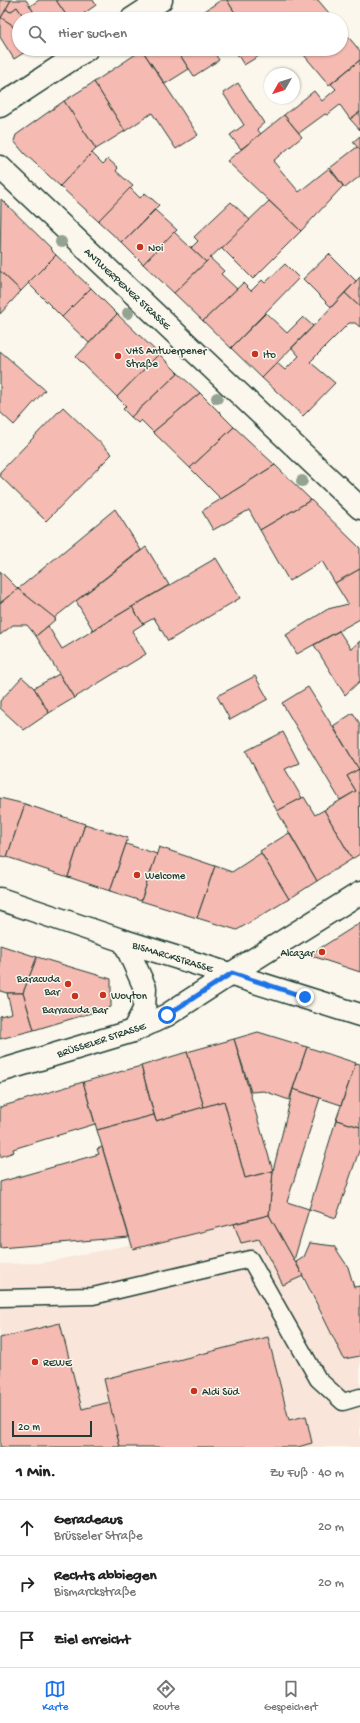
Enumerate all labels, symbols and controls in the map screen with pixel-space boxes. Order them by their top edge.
search box [12,12,348,56]
icon: search [26,23,48,45]
text: Hier suchen [58,25,127,43]
north arrow [264,68,300,104]
marker: Noi [135,242,145,252]
place label: Noi [148,243,163,255]
street label: ANTWERPENER STRASSE [81,246,173,333]
place label: VHS Antwerpener Straße [125,346,207,371]
marker: Ito [250,349,260,359]
place label: Ito [263,350,276,362]
marker: VHS Antwerpener Straße [113,351,123,361]
marker: Welcome [132,870,142,880]
place label: Welcome [145,871,186,883]
street label: BISMARCKSTRASSE [130,940,215,976]
marker: Alcazar [317,947,327,957]
place label: Alcazar [280,948,315,960]
place label: Baracuda Bar [16,974,61,999]
marker: Baracuda Bar [63,979,73,989]
route end [296,988,314,1006]
marker: Woyton [98,990,108,1000]
marker: Barracuda Bar [70,991,80,1001]
place label: Woyton [111,991,148,1003]
place label: Barracuda Bar [41,1005,109,1017]
route start [158,1006,176,1024]
street label: BRÜSSELER STRASSE [55,1021,149,1061]
marker: REWE [30,1357,40,1367]
place label: REWE [43,1358,73,1370]
marker: Aldi Süd [189,1386,199,1396]
place label: Aldi Süd [202,1387,241,1399]
scale bar [12,1419,92,1438]
text: 20 m [18,1422,40,1434]
text: 1 Min. [16,1463,56,1483]
text: Zu Fuß · 40 m [270,1466,344,1481]
text: Geradeaus [54,1511,122,1529]
icon: ahead [16,1517,38,1539]
text: 20 m [318,1520,344,1535]
text: Brüsseler Straße [54,1529,143,1544]
text: Rechts abbiegen [54,1567,157,1585]
icon: right [16,1573,38,1595]
text: 20 m [318,1576,344,1591]
text: Bismarckstraße [54,1585,136,1600]
icon: arrive [16,1629,38,1651]
text: Ziel erreicht [54,1631,130,1649]
tab: Karte [42,1678,68,1714]
tab: Route [153,1678,180,1714]
tab: Gespeichert [264,1678,318,1714]

